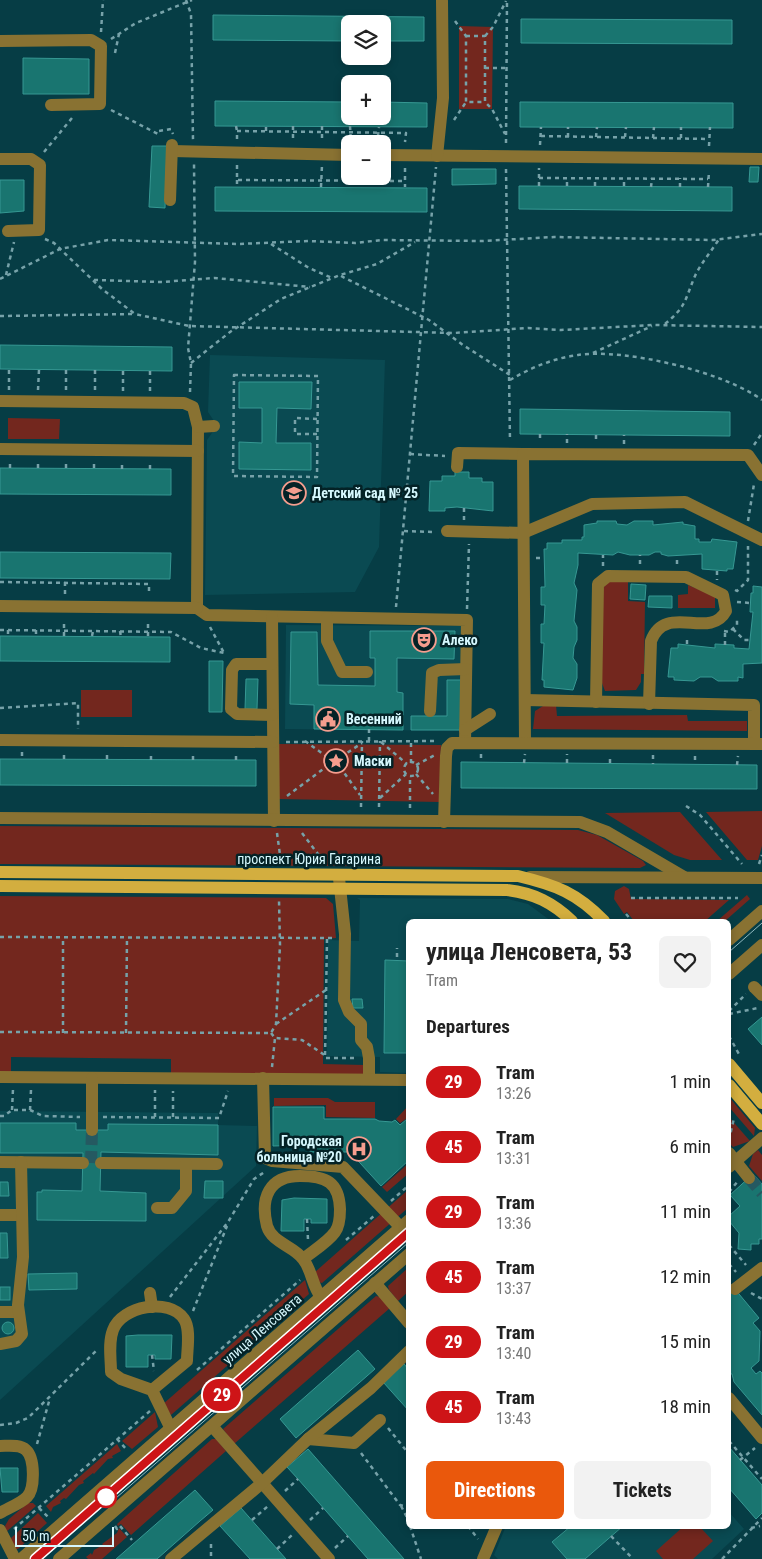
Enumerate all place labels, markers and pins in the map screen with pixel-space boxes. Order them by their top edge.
school or university icon: Детский сад № 25 [281,480,307,506]
place label: Детский сад № 25 [312,485,418,501]
theatre icon: Алеко [411,627,437,653]
place label: Алеко [442,632,478,648]
public building icon: Весенний [315,706,341,732]
place label: Весенний [346,711,402,727]
place icon: Маски [323,748,349,774]
place label: Маски [354,753,392,769]
place label: Городская больница №20 [256,1133,342,1165]
hospital icon: Городская больница №20 [346,1136,372,1162]
unlabelled marker [95,1486,117,1508]

